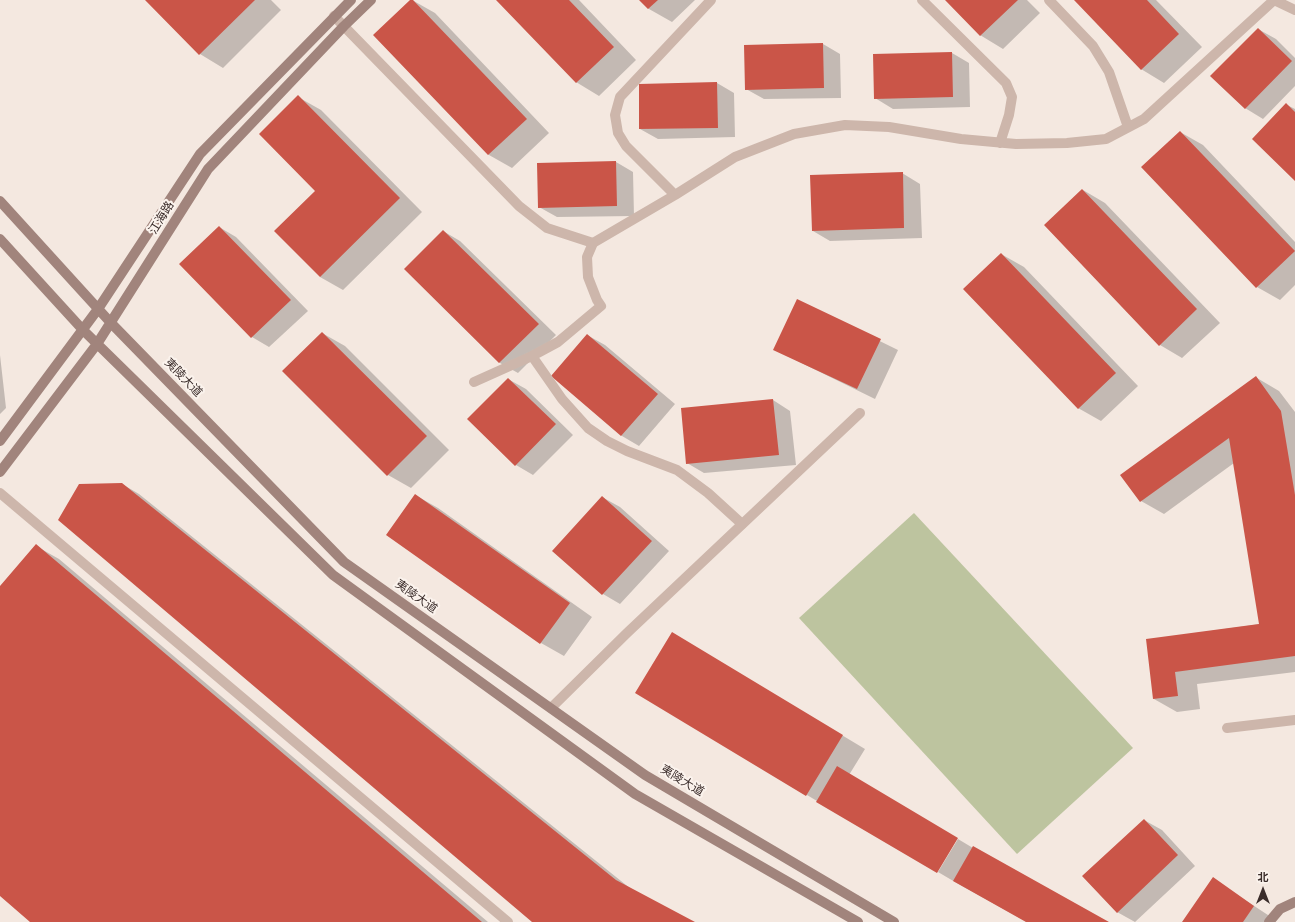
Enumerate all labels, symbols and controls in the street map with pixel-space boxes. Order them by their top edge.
street label: 江海路 [146,199,178,237]
street label: 夷陵大道 [161,356,205,400]
street label: 夷陵大道 [392,577,440,617]
street label: 夷陵大道 [658,762,706,800]
north arrow [1243,870,1283,910]
text: 北 [1258,871,1269,884]

